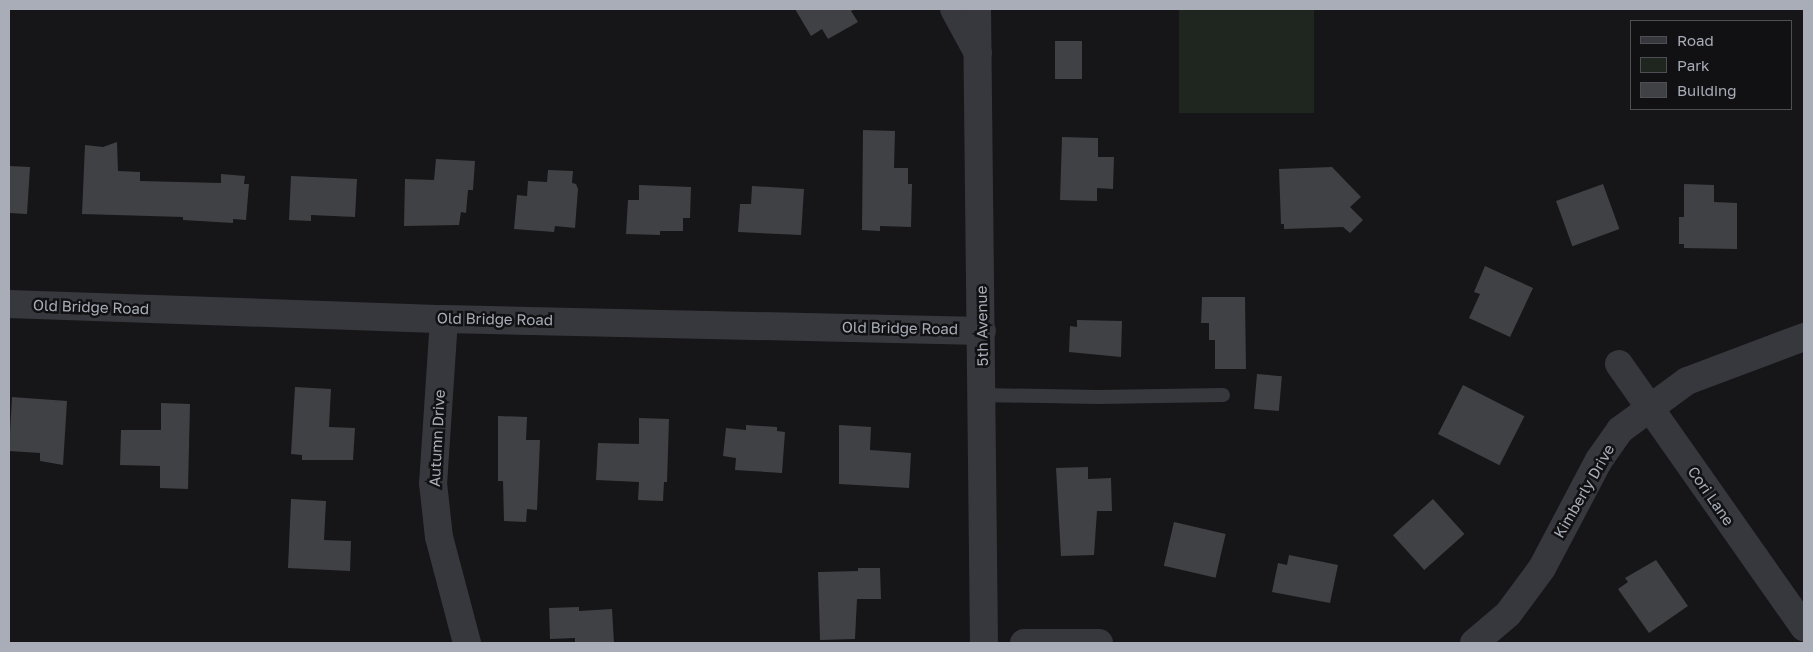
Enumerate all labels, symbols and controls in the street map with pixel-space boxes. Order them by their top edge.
legend [1630,20,1793,110]
text: Road [1677,31,1714,49]
text: Park [1677,56,1709,74]
text: Building [1677,81,1737,99]
street label: 5th Avenue [972,286,992,366]
street label: Old Bridge Road [33,296,149,318]
street label: Old Bridge Road [437,309,553,329]
street label: Old Bridge Road [842,318,958,338]
street label: Autumn Drive [425,389,449,487]
street label: Kimberly Drive [1550,441,1618,541]
street label: Cori Lane [1684,463,1738,529]

